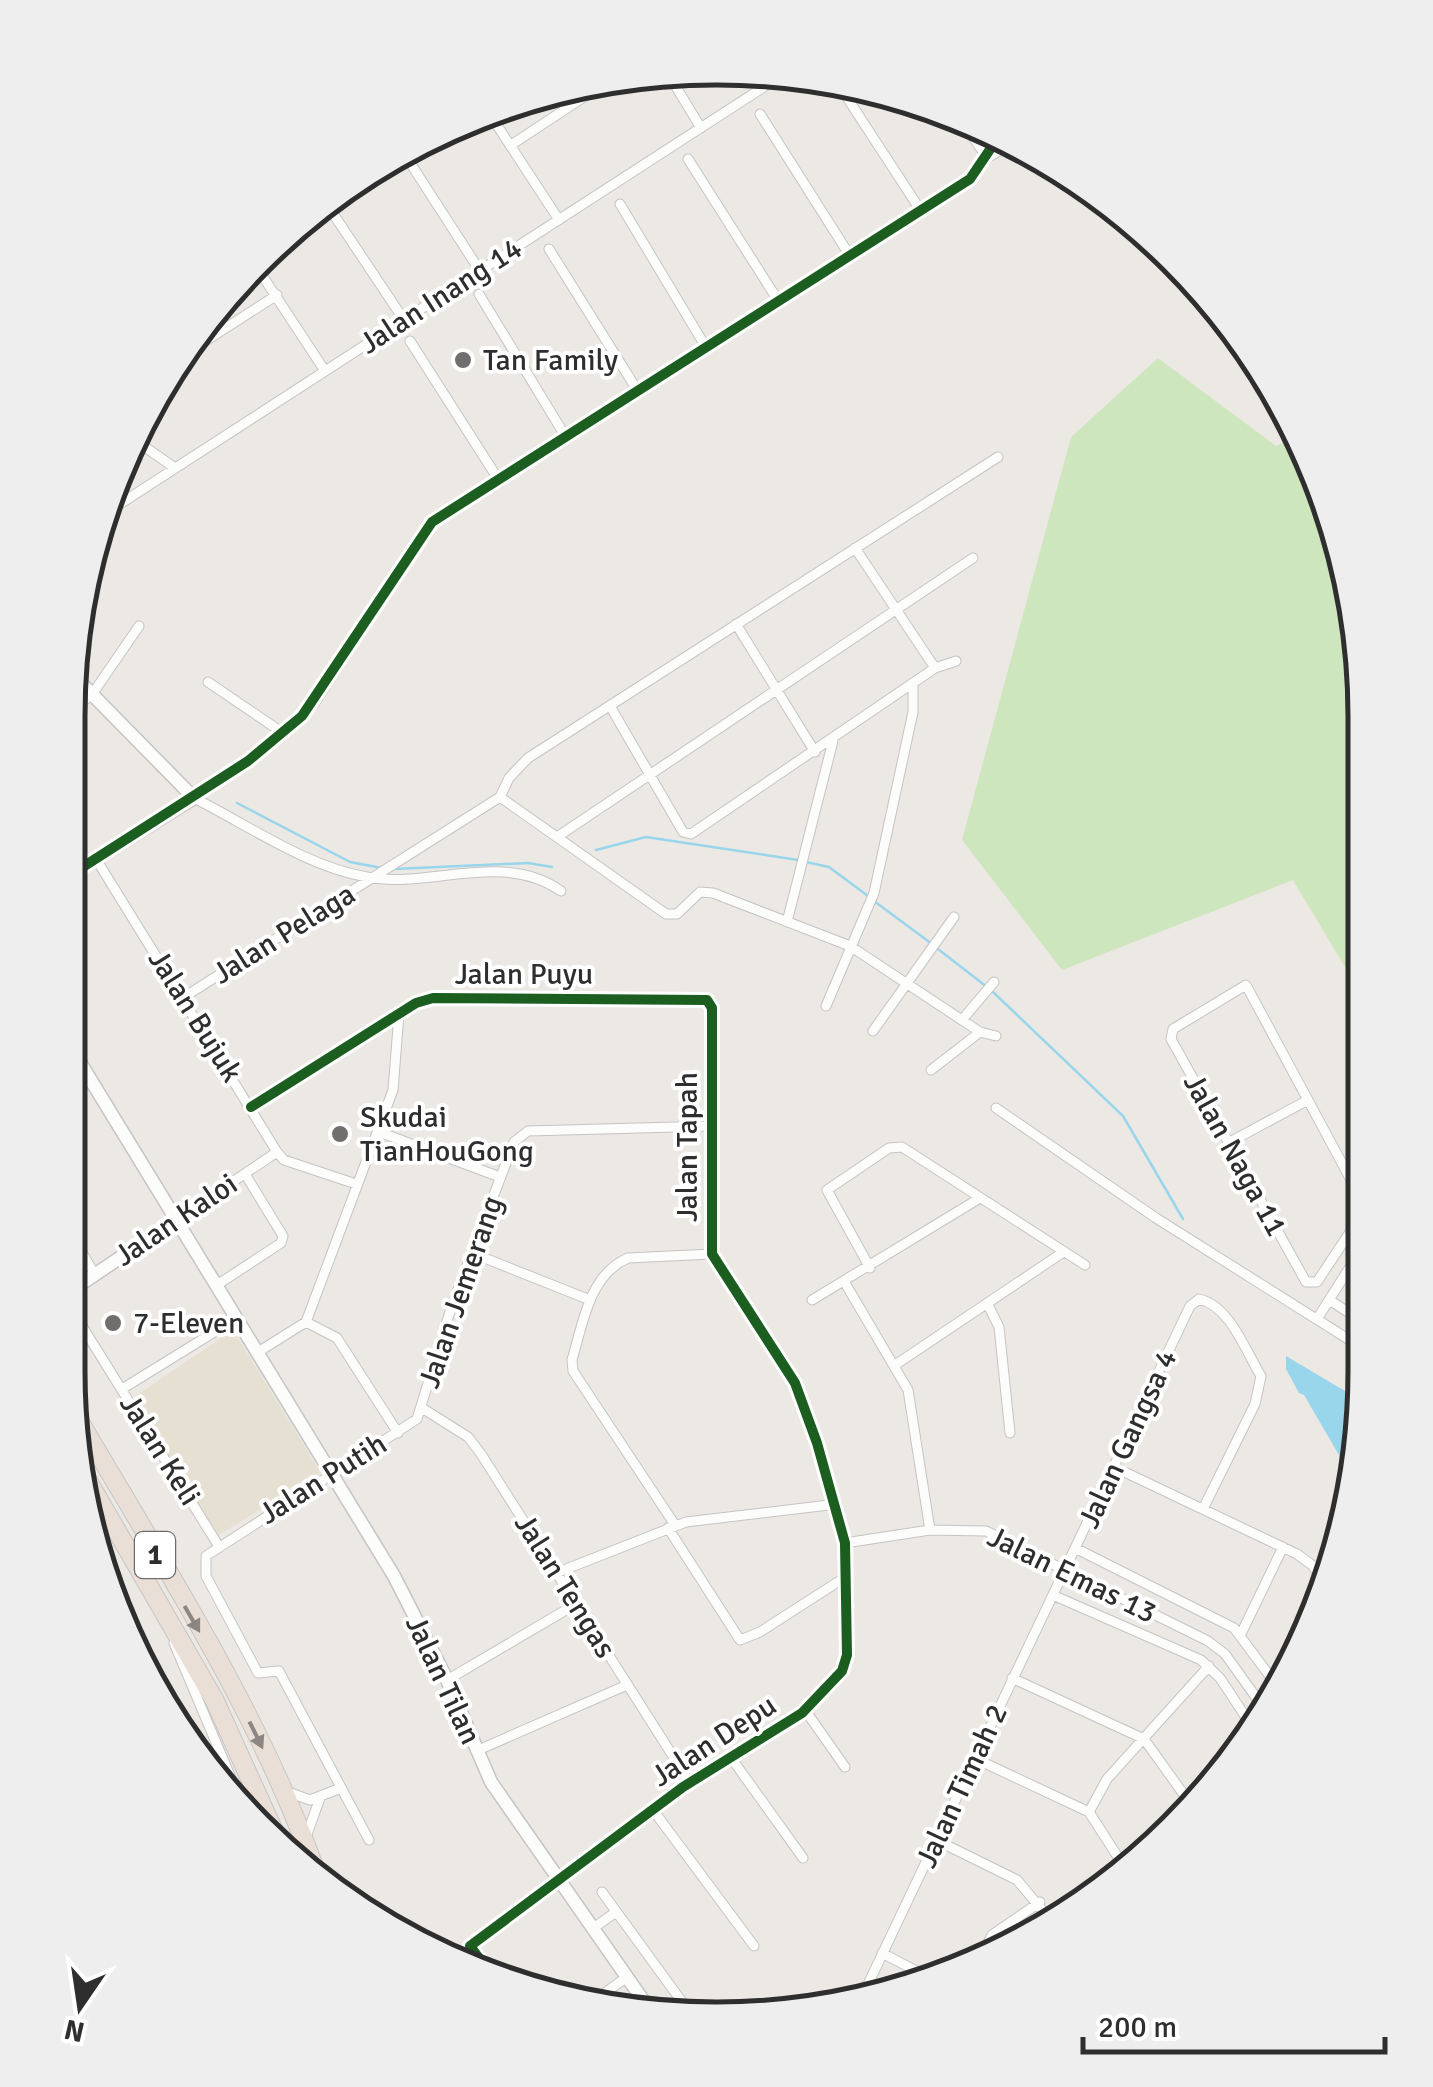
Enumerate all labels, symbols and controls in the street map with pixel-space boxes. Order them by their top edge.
street label: Jalan Inang 14 [353,230,529,362]
place label: Tan Family [483,342,618,379]
marker: Tan Family [452,349,474,371]
street label: Jalan Pelaga [206,876,362,992]
street label: Jalan Bujuk [140,943,250,1089]
street label: Jalan Puyu [455,956,593,993]
street label: Jalan Naga 11 [1175,1067,1295,1243]
street label: Jalan Tapah [669,1072,706,1222]
place label: Skudai TianHouGong [360,1099,534,1170]
marker: Skudai TianHouGong [329,1123,351,1145]
street label: Jalan Kaloi [108,1165,244,1275]
street label: Jalan Jemerang [411,1191,511,1393]
place label: 7-Eleven [133,1305,244,1342]
marker: 7-Eleven [102,1312,124,1334]
street label: Jalan Gangsa 4 [1071,1344,1185,1534]
street label: Jalan Keli [111,1388,209,1512]
street label: Jalan Putih [253,1425,393,1533]
street label: Jalan Tengas [506,1507,624,1665]
street label: Jalan Emas 13 [982,1518,1162,1632]
road number: 1 [135,1532,175,1578]
one-way arrow [183,1604,200,1633]
street label: Jalan Tilan [397,1610,489,1750]
street label: Jalan Depu [645,1687,783,1795]
street label: Jalan Timah 2 [908,1698,1016,1874]
one-way arrow [247,1721,264,1750]
north arrow [30,1957,130,2057]
scale bar [1083,1992,1386,2054]
text: 200 m [1098,2009,1177,2046]
text: N [61,2012,88,2049]

